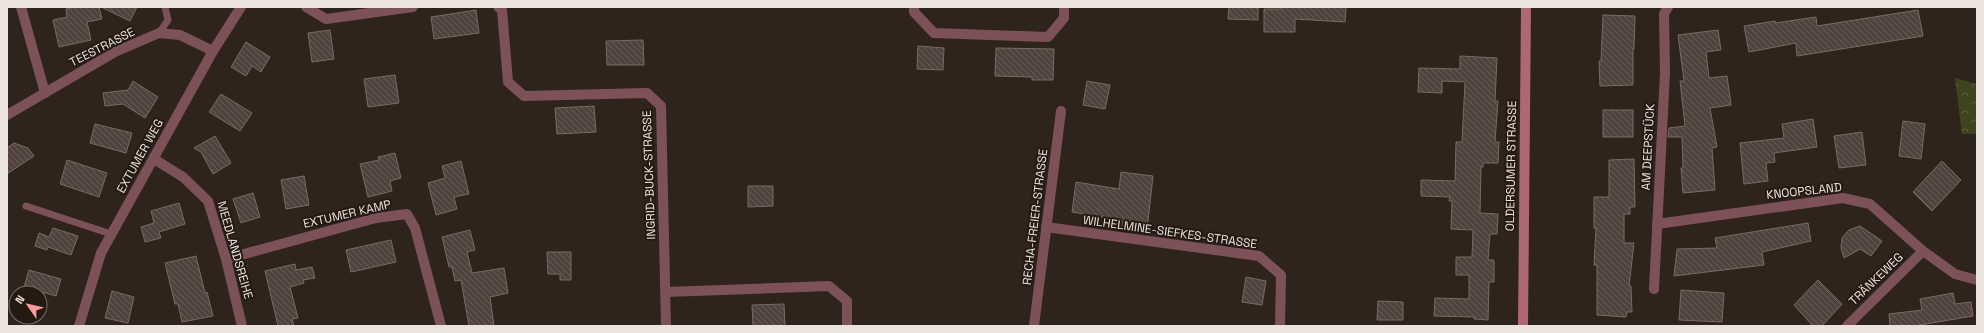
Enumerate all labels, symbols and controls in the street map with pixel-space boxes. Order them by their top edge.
street label: TEESTRASSE [67,24,138,70]
street label: OLDERSUMER STRASSE [1502,100,1520,231]
street label: AM DEEPSTÜCK [1638,103,1658,191]
street label: INGRID-BUCK-STRASSE [639,110,659,240]
street label: EXTUMER WEG [113,116,167,196]
street label: RECHA-FREIER-STRASSE [1019,148,1051,286]
street label: KNOOPSLAND [1765,179,1843,203]
street label: EXTUMER KAMP [301,196,393,232]
street label: MEEDLANDSREIHE [213,199,257,301]
street label: WILHELMINE-SIEFKES-STRASSE [1082,212,1258,252]
street label: TRÄNKEWEG [1845,249,1907,309]
north arrow [8,285,48,325]
text: N [12,292,28,306]

